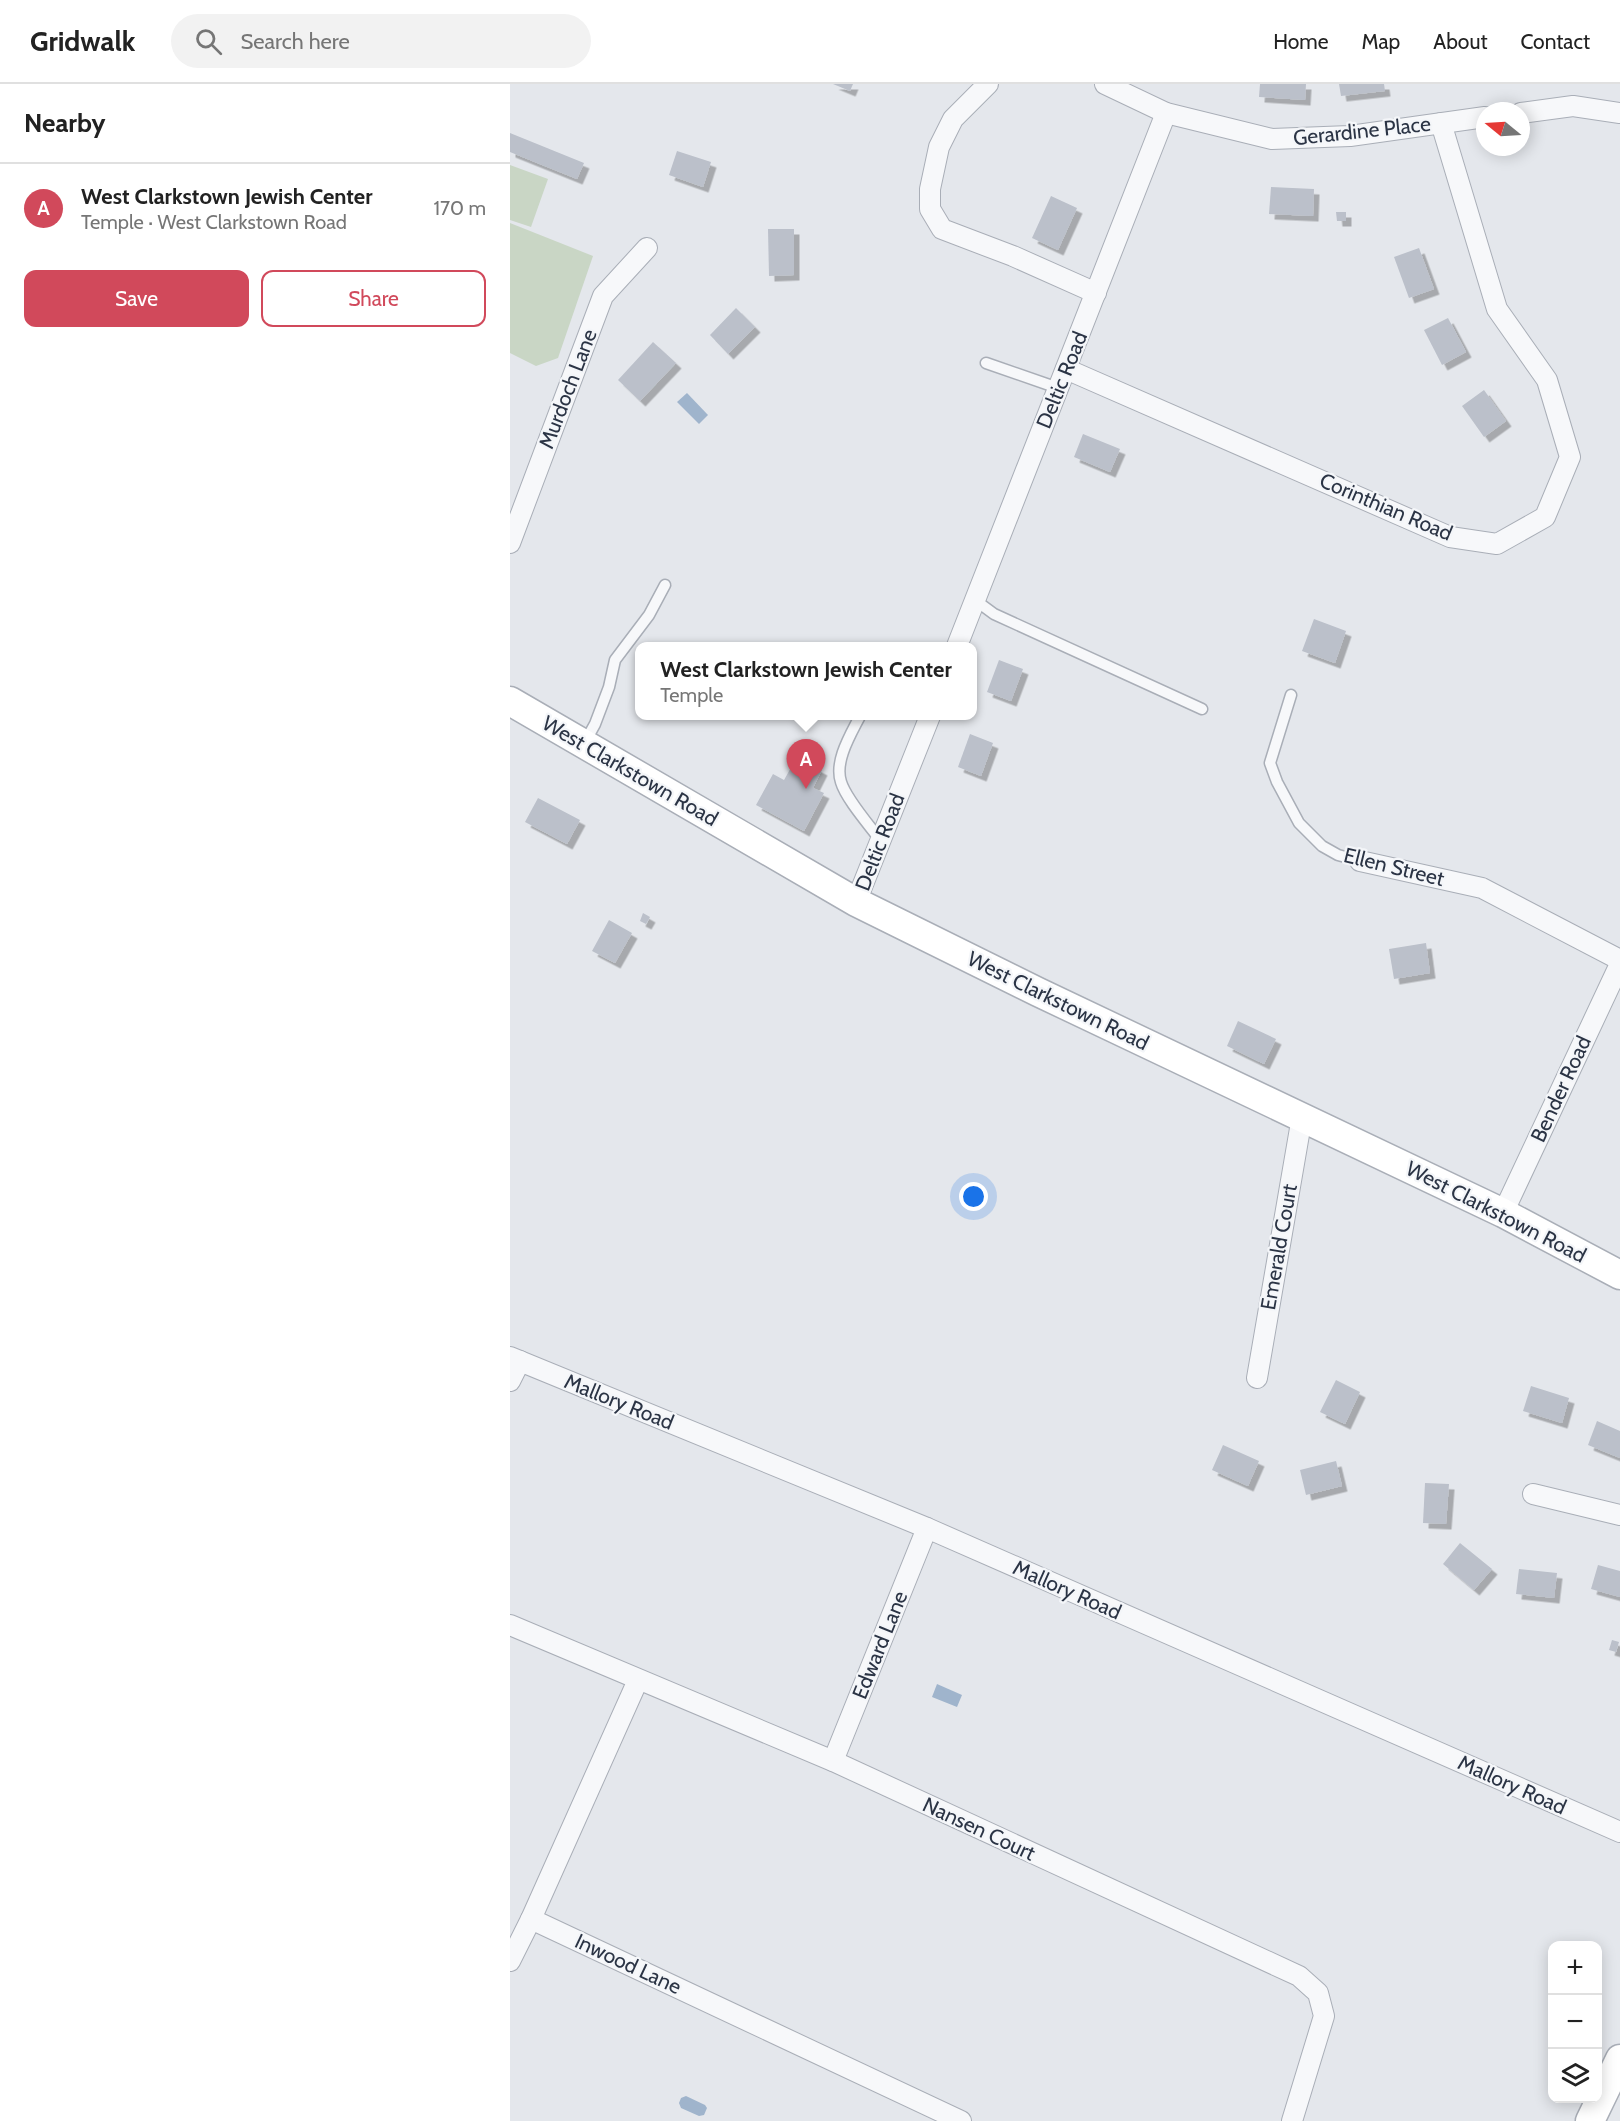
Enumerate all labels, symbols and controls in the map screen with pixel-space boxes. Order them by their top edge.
search box [171,14,591,68]
text: Gridwalk [30,24,135,58]
icon: search [192,25,225,58]
text: Search here [240,28,350,55]
text: Home [1273,29,1329,54]
text: Map [1362,29,1400,54]
text: About [1433,29,1487,54]
text: Contact [1520,29,1590,54]
north arrow [1476,102,1530,156]
text: Nearby [24,107,105,139]
street label: Gerardine Place [1292,111,1432,150]
text: West Clarkstown Jewish Center [81,183,372,210]
text: A [37,196,50,220]
text: 170 m [434,196,486,220]
text: Temple · West Clarkstown Road [81,210,347,234]
button: Save [24,270,249,327]
button: Share [261,270,486,327]
street label: Murdoch Lane [533,325,602,452]
street label: Deltic Road [1031,328,1092,432]
street label: Corinthian Road [1316,467,1456,546]
popup [635,642,977,720]
text: West Clarkstown Jewish Center [660,656,952,683]
text: Temple [660,683,723,707]
street label: West Clarkstown Road [538,710,723,831]
pin: A [786,740,826,789]
street label: Deltic Road [850,790,909,894]
street label: Ellen Street [1341,842,1447,891]
street label: West Clarkstown Road [963,946,1153,1055]
street label: Bender Road [1525,1032,1596,1146]
street label: West Clarkstown Road [1402,1155,1590,1268]
your location [959,1182,988,1211]
street label: Emerald Court [1255,1182,1302,1312]
street label: Mallory Road [561,1368,678,1435]
street label: Mallory Road [1009,1555,1125,1625]
street label: Edward Lane [847,1587,913,1702]
street label: Mallory Road [1454,1750,1570,1820]
street label: Nansen Court [919,1792,1039,1865]
street label: Inwood Lane [571,1928,686,1999]
map controls [1548,1941,1602,2103]
button: + [1548,1941,1602,1995]
button: − [1548,1995,1602,2049]
button: layers [1548,2049,1602,2103]

